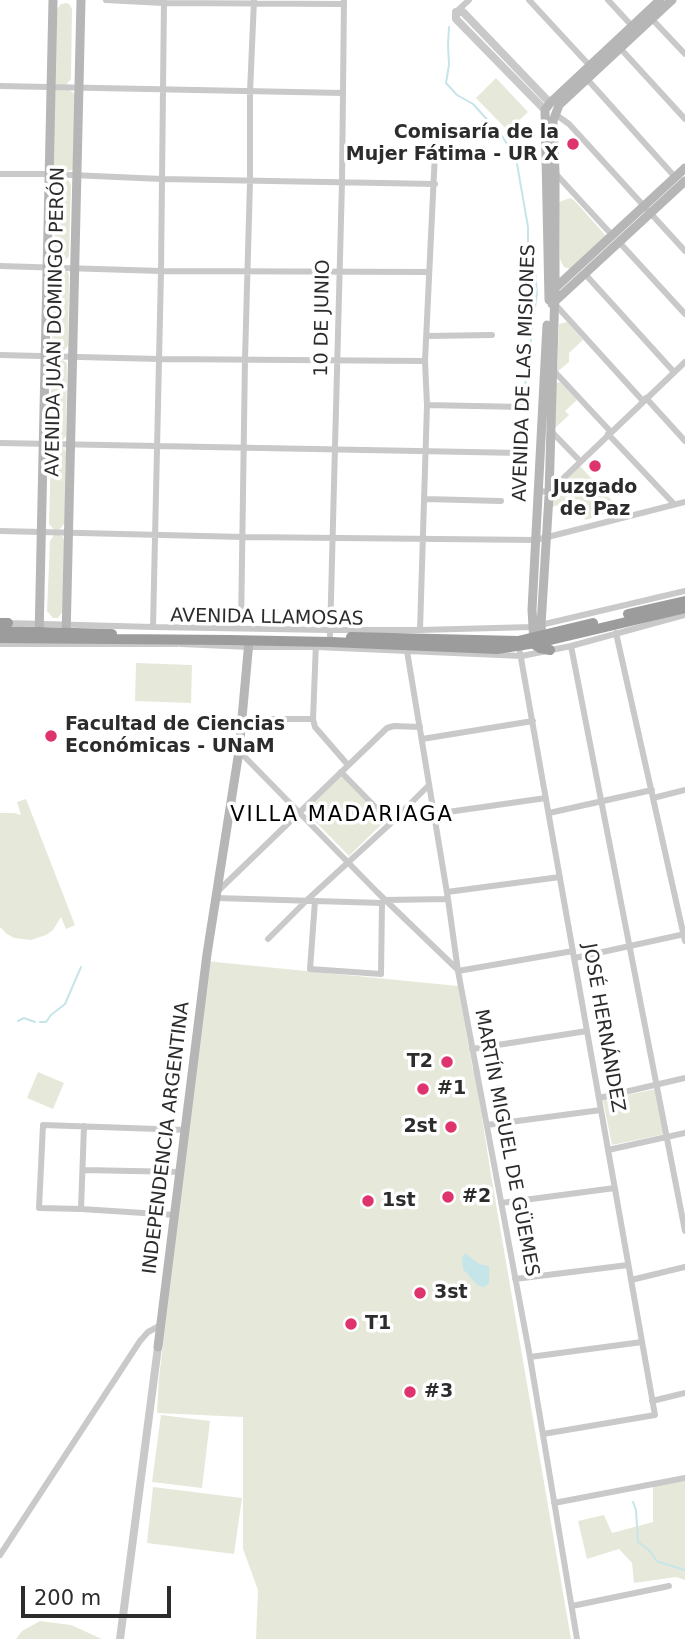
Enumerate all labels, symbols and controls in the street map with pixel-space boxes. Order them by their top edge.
place label: Comisaría de la Mujer Fátima - UR X [346,122,559,166]
marker: Comisaría de la Mujer Fátima - UR X [565,136,581,152]
street label: AVENIDA JUAN DOMINGO PERÓN [42,167,70,477]
street label: AVENIDA DE LAS MISIONES [509,244,541,502]
street label: 10 DE JUNIO [311,259,335,377]
marker: Juzgado de Paz [587,458,603,474]
place label: Juzgado de Paz [553,477,637,521]
street label: AVENIDA LLAMOSAS [170,605,364,631]
place label: Facultad de Ciencias Económicas - UNaM [65,714,285,758]
marker: Facultad de Ciencias Económicas - UNaM [43,728,59,744]
district label: VILLA MADARIAGA [232,803,452,829]
street label: JOSÉ HERNÁNDEZ [577,942,629,1114]
street label: INDEPENDENCIA ARGENTINA [139,1000,195,1276]
street label: MARTÍN MIGUEL DE GÜEMES [469,1007,543,1279]
place label: T2 [407,1051,433,1073]
marker: T2 [439,1054,455,1070]
place label: #1 [437,1078,466,1100]
marker: #1 [415,1081,431,1097]
place label: 2st [403,1116,437,1138]
marker: 2st [443,1119,459,1135]
place label: #2 [462,1186,491,1208]
marker: #2 [440,1189,456,1205]
place label: 1st [382,1190,416,1212]
marker: 1st [360,1193,376,1209]
place label: 3st [434,1282,468,1304]
marker: 3st [412,1285,428,1301]
place label: T1 [365,1313,391,1335]
marker: T1 [343,1316,359,1332]
place label: #3 [424,1381,453,1403]
marker: #3 [402,1384,418,1400]
scale bar [24,1572,175,1616]
text: 200 m [34,1586,101,1610]

